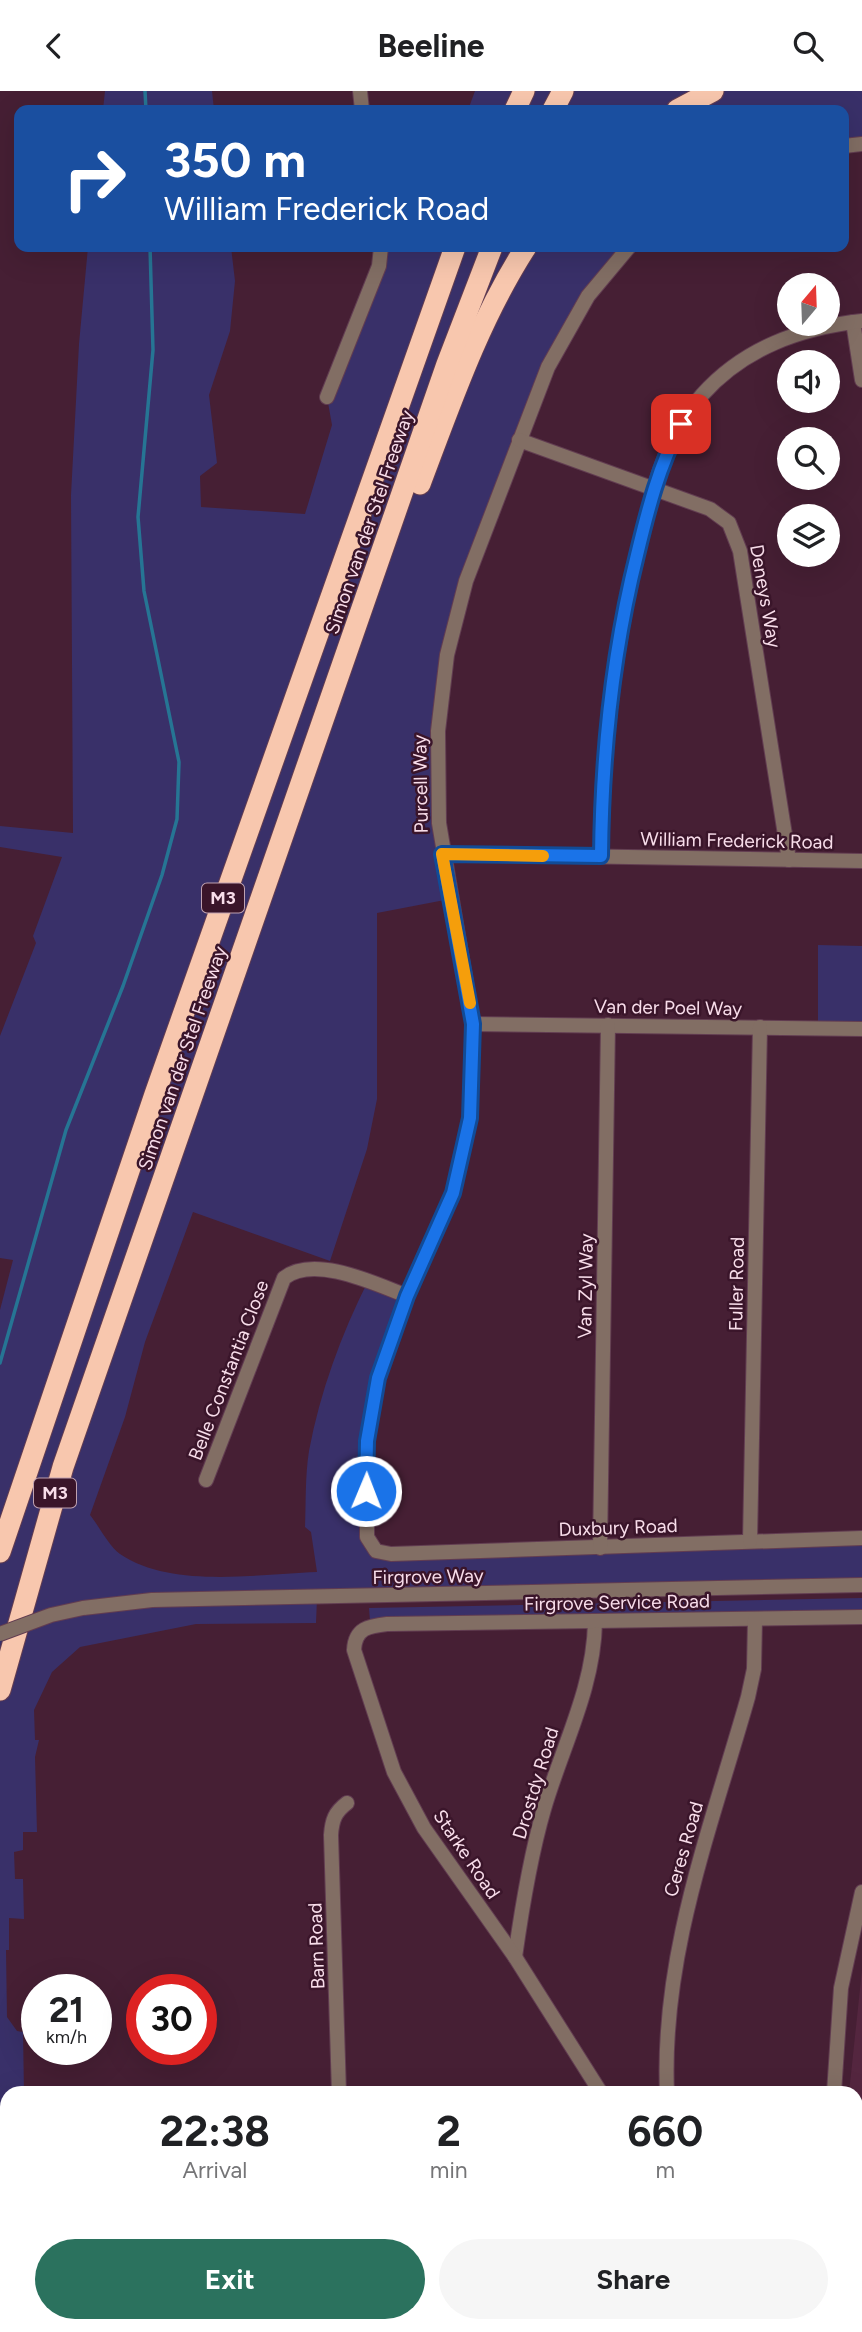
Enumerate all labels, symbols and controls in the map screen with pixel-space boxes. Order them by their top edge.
icon: back [35,27,73,65]
text: Beeline [377,27,485,65]
icon: search [789,27,827,65]
text: 350 m [164,130,306,189]
icon: right [49,133,140,224]
text: William Frederick Road [164,190,489,228]
north arrow [777,273,840,336]
map controls [777,273,840,567]
button: sound [777,350,840,413]
pin [651,394,711,454]
icon: arrive [662,405,700,443]
street label: Simon van der Stel Freeway [320,407,419,637]
button: search [777,427,840,490]
button: layers [777,504,840,567]
street label: Deneys Way [745,543,786,650]
street label: Purcell Way [408,734,433,834]
street label: William Frederick Road [640,827,834,854]
road number: M3 [202,883,244,913]
street label: Simon van der Stel Freeway [133,943,232,1173]
street label: Van der Poel Way [594,995,742,1020]
street label: Van Zyl Way [573,1233,598,1339]
street label: Fuller Road [724,1237,749,1331]
street label: Belle Constantia Close [183,1277,273,1464]
position arrow [329,1454,403,1528]
road number: M3 [34,1478,76,1507]
street label: Duxbury Road [558,1514,678,1541]
street label: Firgrove Way [372,1564,484,1589]
street label: Firgrove Service Road [524,1589,710,1616]
street label: Drostdy Road [508,1724,563,1842]
street label: Ceres Road [659,1799,708,1899]
street label: Starke Road [428,1805,505,1903]
street label: Barn Road [303,1902,330,1990]
speed limit sign: 30 [126,1974,217,2065]
text: 21 [49,1989,84,2031]
text: km/h [46,2026,87,2048]
text: 22:38 [160,2106,270,2157]
text: 2 [437,2106,461,2157]
text: 660 [627,2106,703,2157]
text: Arrival [182,2156,247,2184]
text: min [430,2156,468,2184]
text: m [655,2156,675,2184]
button: Exit [35,2239,425,2319]
button: Share [439,2239,828,2319]

